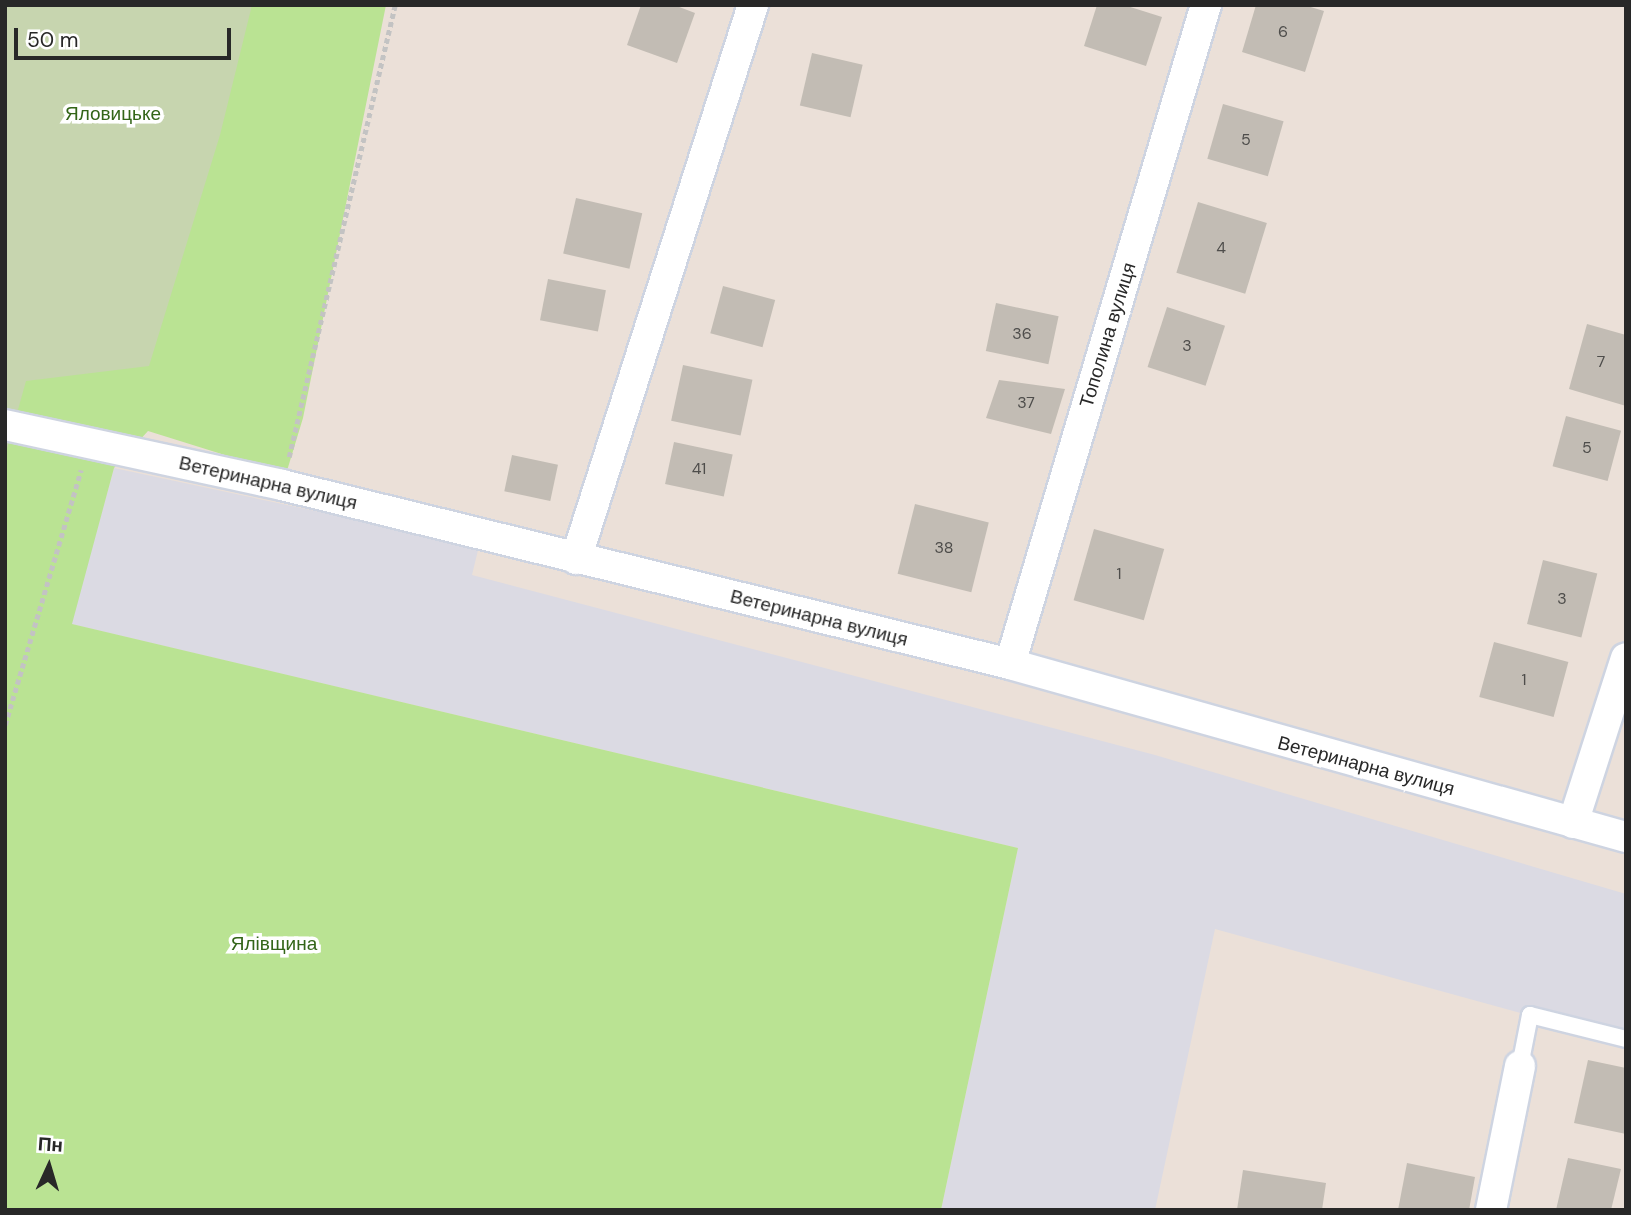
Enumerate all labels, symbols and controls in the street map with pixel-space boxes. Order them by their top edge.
scale bar [18,14,234,58]
house number: 6 [1278,22,1288,42]
text: 50 m [27,26,78,54]
park label: Яловицьке [65,103,161,125]
house number: 5 [1241,130,1251,150]
house number: 4 [1216,238,1226,258]
street label: Тополина вулиця [1075,260,1141,410]
house number: 36 [1012,324,1032,344]
house number: 3 [1182,336,1192,356]
house number: 7 [1597,352,1605,372]
house number: 37 [1017,393,1035,413]
house number: 5 [1582,438,1592,458]
street label: Ветеринарна вулиця [177,451,359,515]
house number: 41 [692,459,706,479]
house number: 38 [934,538,954,558]
house number: 1 [1117,564,1121,584]
street label: Ветеринарна вулиця [728,585,910,651]
house number: 3 [1557,589,1567,609]
house number: 1 [1522,670,1526,690]
street label: Ветеринарна вулиця [1275,731,1457,801]
park label: Ялівщина [231,933,317,955]
north arrow [14,1131,84,1201]
text: Пн [37,1131,64,1158]

